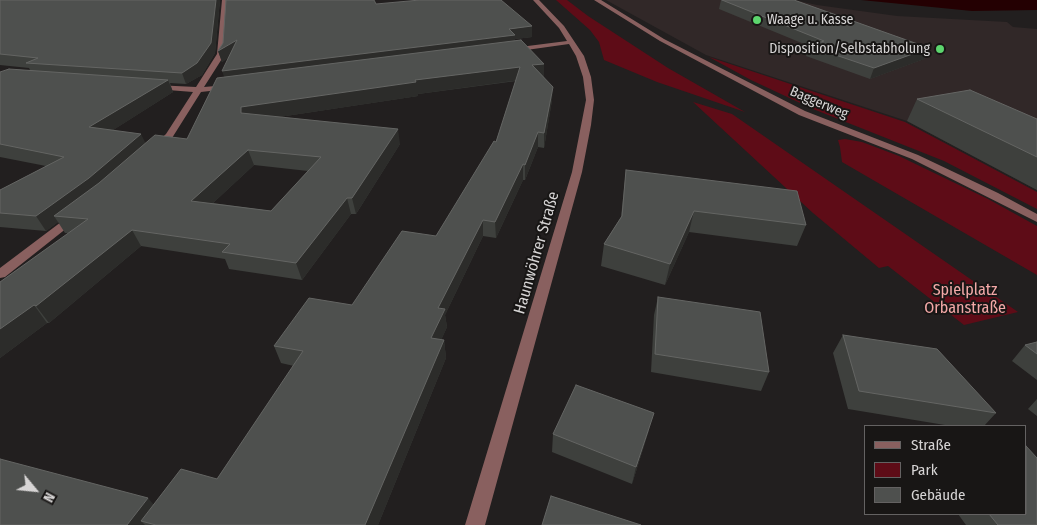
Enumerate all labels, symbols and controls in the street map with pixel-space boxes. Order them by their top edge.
place label: Waage u. Kasse [767,12,854,28]
marker: Waage u. Kasse [751,14,763,26]
place label: Disposition/Selbstabholung [769,41,930,57]
marker: Disposition/Selbstabholung [934,43,946,55]
street label: Baggerweg [787,83,851,123]
street label: Haunwöhrer Straße [510,190,564,316]
park label: Spielplatz Orbanstraße [924,281,1006,319]
legend [864,425,1027,515]
text: Straße [911,436,951,454]
text: Park [911,461,938,479]
north arrow [10,465,60,515]
text: Gebäude [911,486,966,504]
text: N [39,490,58,505]

